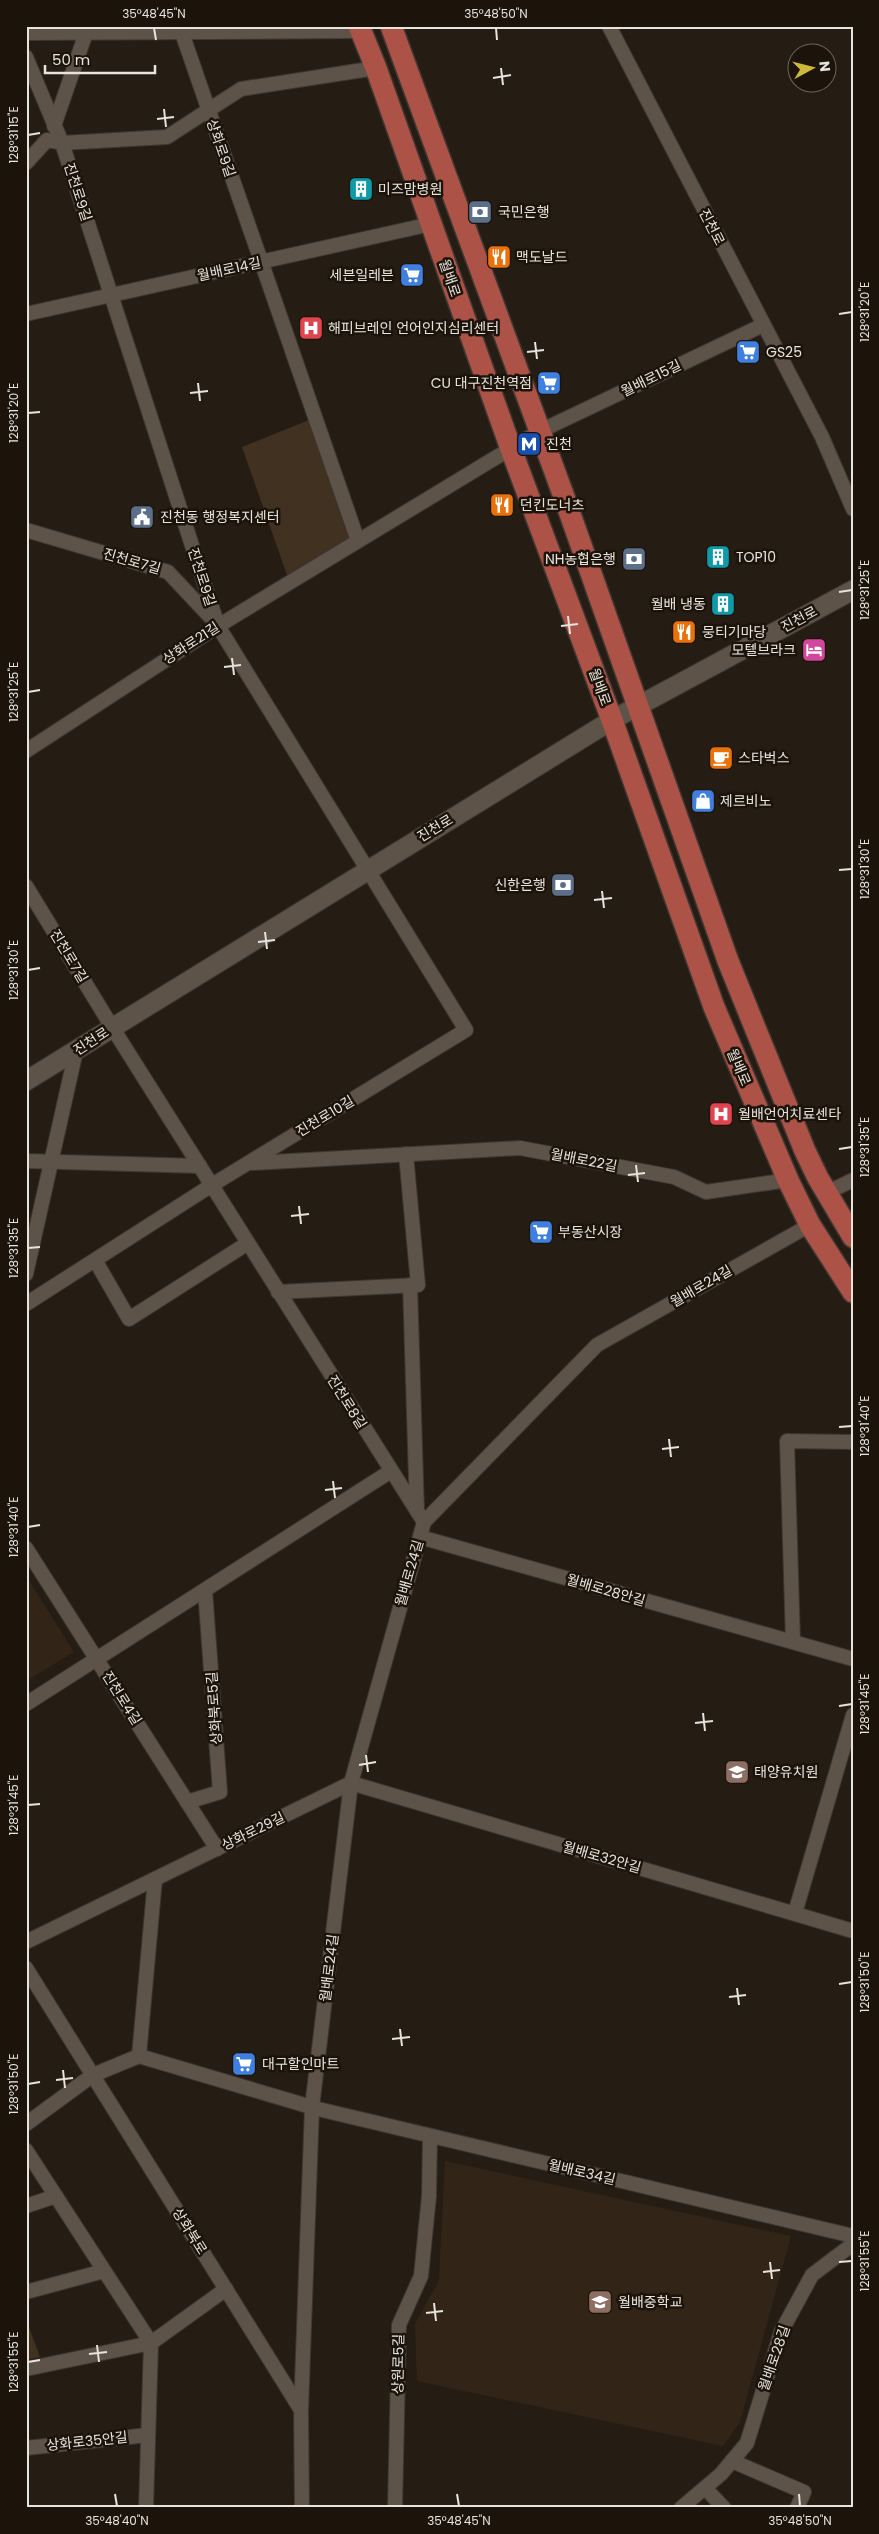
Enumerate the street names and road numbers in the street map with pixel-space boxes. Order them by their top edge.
street label: 상화로9길 [202,116,240,180]
street label: 진천로9길 [59,160,97,224]
street label: 진천로 [694,205,730,249]
street label: 월배로14길 [195,252,263,286]
street label: 월배로 [434,256,466,300]
street label: 월배로15길 [617,355,685,401]
street label: 진천로7길 [101,543,163,579]
street label: 진천로9길 [183,545,221,609]
street label: 진천로 [777,601,821,637]
street label: 상화로21길 [159,617,223,669]
street label: 월배로 [584,665,616,709]
street label: 진천로 [413,809,457,847]
street label: 진천로7길 [45,925,93,987]
street label: 진천로 [69,1022,113,1060]
street label: 월배로 [722,1045,756,1089]
street label: 진천로10길 [292,1091,358,1141]
street label: 월배로22길 [549,1144,619,1176]
street label: 월배로24길 [666,1260,736,1312]
street label: 진천로8길 [323,1371,371,1433]
street label: 월배로24길 [390,1537,428,1609]
street label: 월배로28안길 [564,1569,648,1611]
street label: 진천로4길 [98,1667,146,1729]
street label: 상화북로5길 [201,1671,227,1745]
street label: 상화로29길 [218,1807,288,1855]
street label: 월배로32안길 [560,1836,644,1878]
street label: 월배로24길 [315,1933,343,2003]
street label: 월배로34길 [546,2155,618,2189]
street label: 상화북로 [168,2204,212,2258]
street label: 월배로28길 [753,2322,795,2394]
street label: 상원로5길 [387,2334,409,2394]
street label: 상화로35안길 [45,2427,129,2455]

